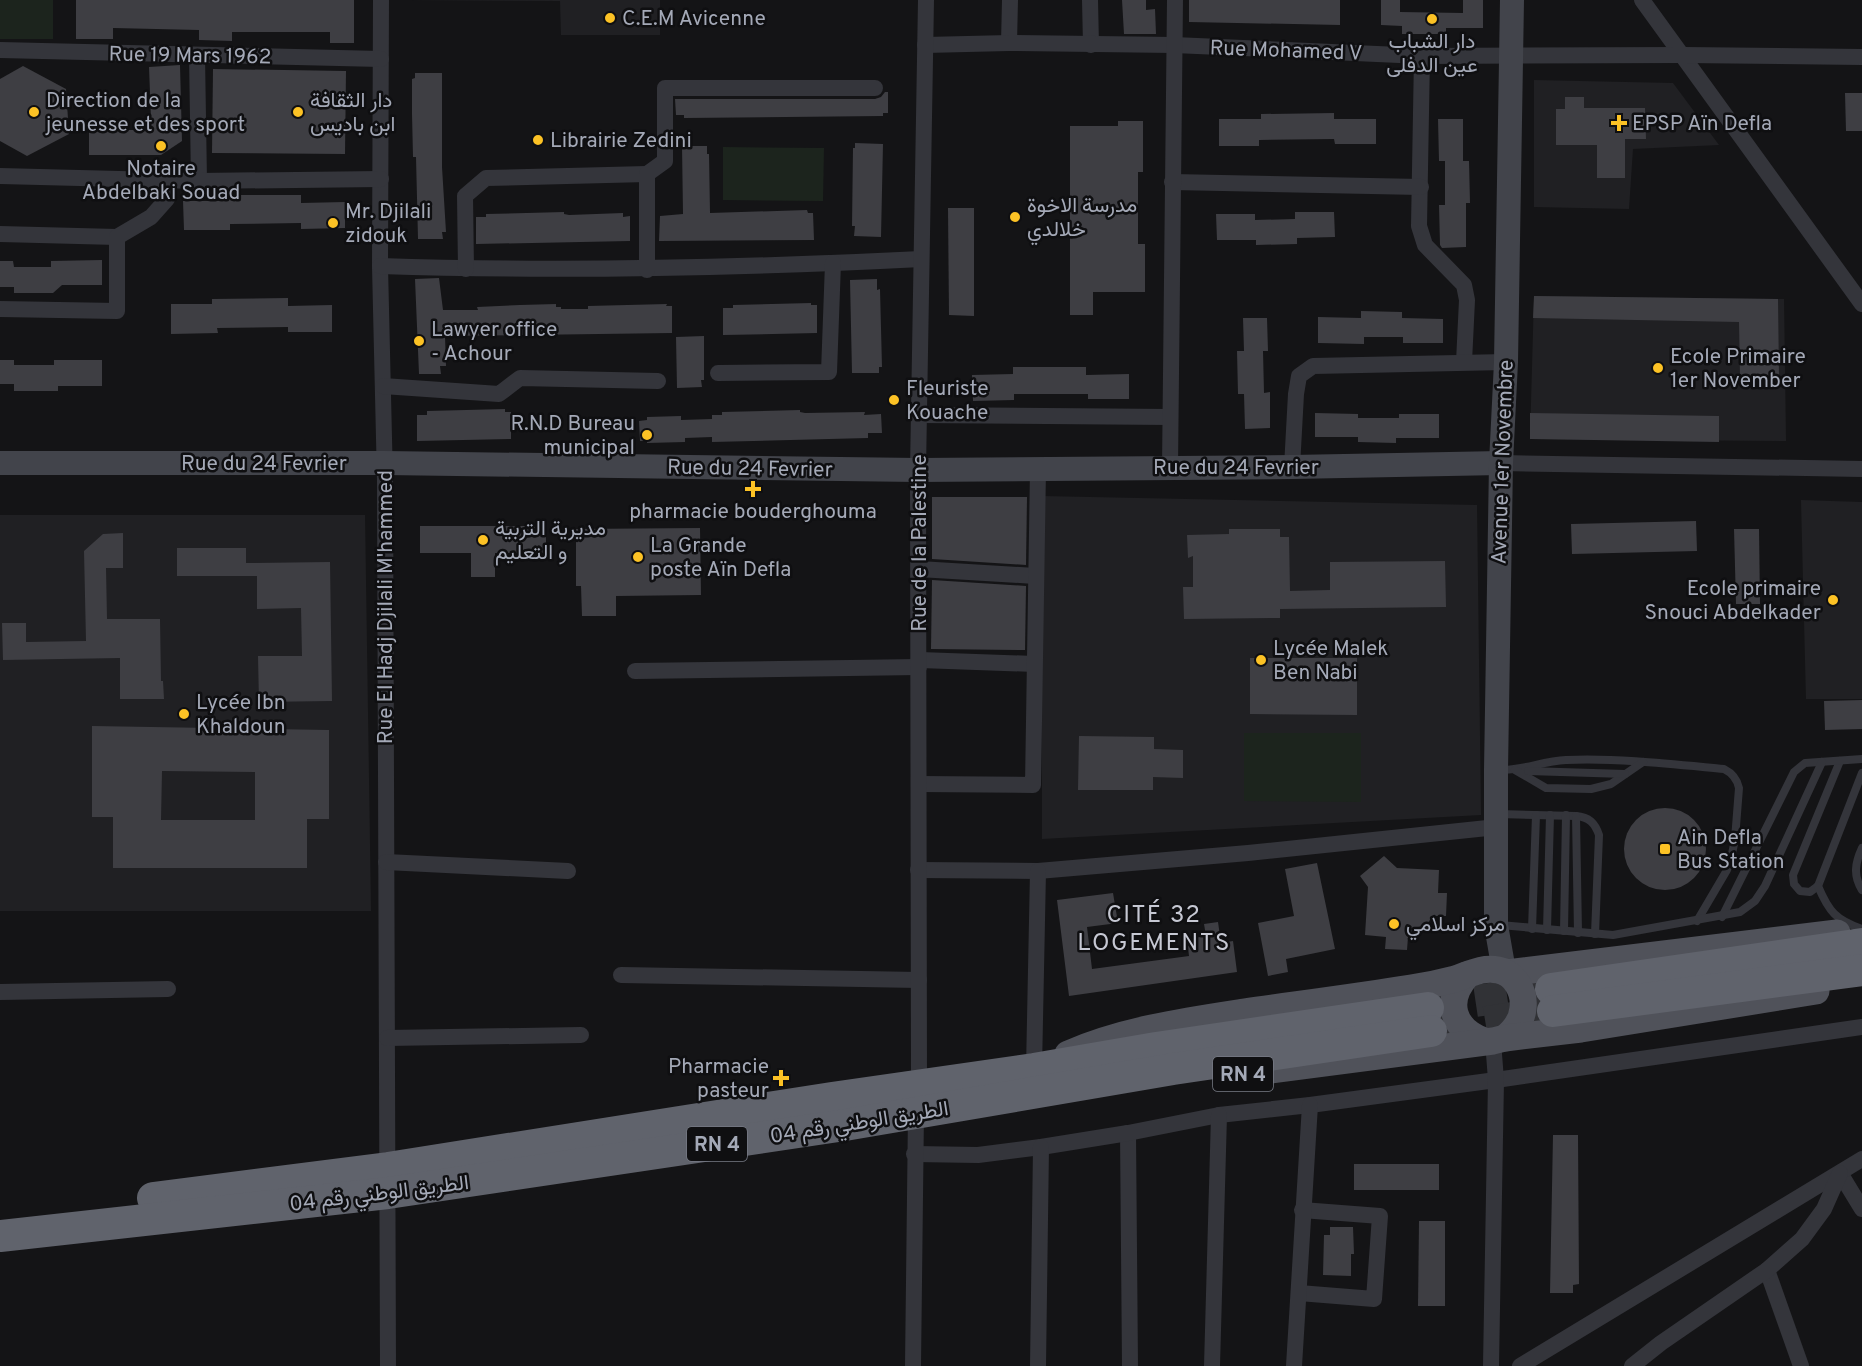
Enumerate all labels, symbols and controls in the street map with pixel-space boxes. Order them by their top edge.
place label: C.E.M Avicenne [622,6,766,33]
marker: C.E.M Avicenne [603,11,617,25]
marker: دار الشباب عين الدفلى [1425,12,1439,26]
place label: دار الشباب عين الدفلى [1386,29,1478,80]
street label: Rue Mohamed V [1209,35,1363,68]
street label: Rue 19 Mars 1962 [108,42,272,71]
place label: Direction de la jeunesse et des sport [45,88,245,139]
place label: دار الثقافة ابن باديس [310,88,395,139]
marker: Direction de la jeunesse et des sport [27,105,41,119]
marker: دار الثقافة ابن باديس [291,105,305,119]
place label: EPSP Aïn Defla [1632,111,1772,138]
marker: EPSP Aïn Defla [1610,114,1628,132]
place label: Librairie Zedini [550,128,692,155]
marker: Librairie Zedini [531,133,545,147]
marker: Notaire Abdelbaki Souad [154,139,168,153]
place label: Notaire Abdelbaki Souad [82,156,240,207]
place label: مدرسة الاخوة خلالدي [1027,193,1137,246]
place label: Mr. Djilali zidouk [345,199,431,250]
marker: مدرسة الاخوة خلالدي [1008,210,1022,224]
marker: Mr. Djilali zidouk [326,216,340,230]
place label: Lawyer office - Achour [431,317,557,368]
marker: Lawyer office - Achour [412,334,426,348]
place label: Ecole Primaire 1er November [1670,344,1806,395]
street label: Avenue 1er Novembre [1486,359,1521,565]
marker: Ecole Primaire 1er November [1651,361,1665,375]
place label: Fleuriste Kouache [906,376,989,427]
marker: Fleuriste Kouache [887,393,901,407]
place label: R.N.D Bureau municipal [510,411,635,462]
marker: R.N.D Bureau municipal [640,428,654,442]
street label: Rue du 24 Fevrier [181,451,347,478]
street label: Rue de la Palestine [907,454,934,632]
street label: Rue du 24 Fevrier [667,455,833,484]
street label: Rue du 24 Fevrier [1153,455,1319,482]
street label: Rue El Hadj Djilali M'hammed [373,470,400,744]
marker: pharmacie bouderghouma [746,482,760,496]
place label: pharmacie bouderghouma [629,499,877,526]
place label: مديرية التربية و التعليم [495,516,606,567]
marker: مديرية التربية و التعليم [476,533,490,547]
place label: La Grande poste Aïn Defla [650,533,791,584]
marker: La Grande poste Aïn Defla [631,550,645,564]
place label: Ecole primaire Snouci Abdelkader [1644,576,1821,627]
marker: Ecole primaire Snouci Abdelkader [1826,593,1840,607]
place label: Lycée Malek Ben Nabi [1273,636,1388,687]
marker: Lycée Malek Ben Nabi [1254,653,1268,667]
place label: Lycée Ibn Khaldoun [196,690,286,741]
marker: Lycée Ibn Khaldoun [177,707,191,721]
place label: Ain Defla Bus Station [1677,825,1785,876]
marker: Ain Defla Bus Station [1658,842,1672,856]
district label: CITÉ 32 LOGEMENTS [1077,899,1231,959]
place label: مركز اسلامي [1406,912,1505,941]
marker: مركز اسلامي [1387,917,1401,931]
place label: Pharmacie pasteur [668,1054,769,1105]
road number: RN 4 [1213,1057,1273,1091]
marker: Pharmacie pasteur [774,1071,788,1085]
street label: الطريق الوطني رقم 04 [768,1096,951,1153]
road number: RN 4 [687,1127,747,1161]
street label: الطريق الوطني رقم 04 [288,1170,471,1221]

